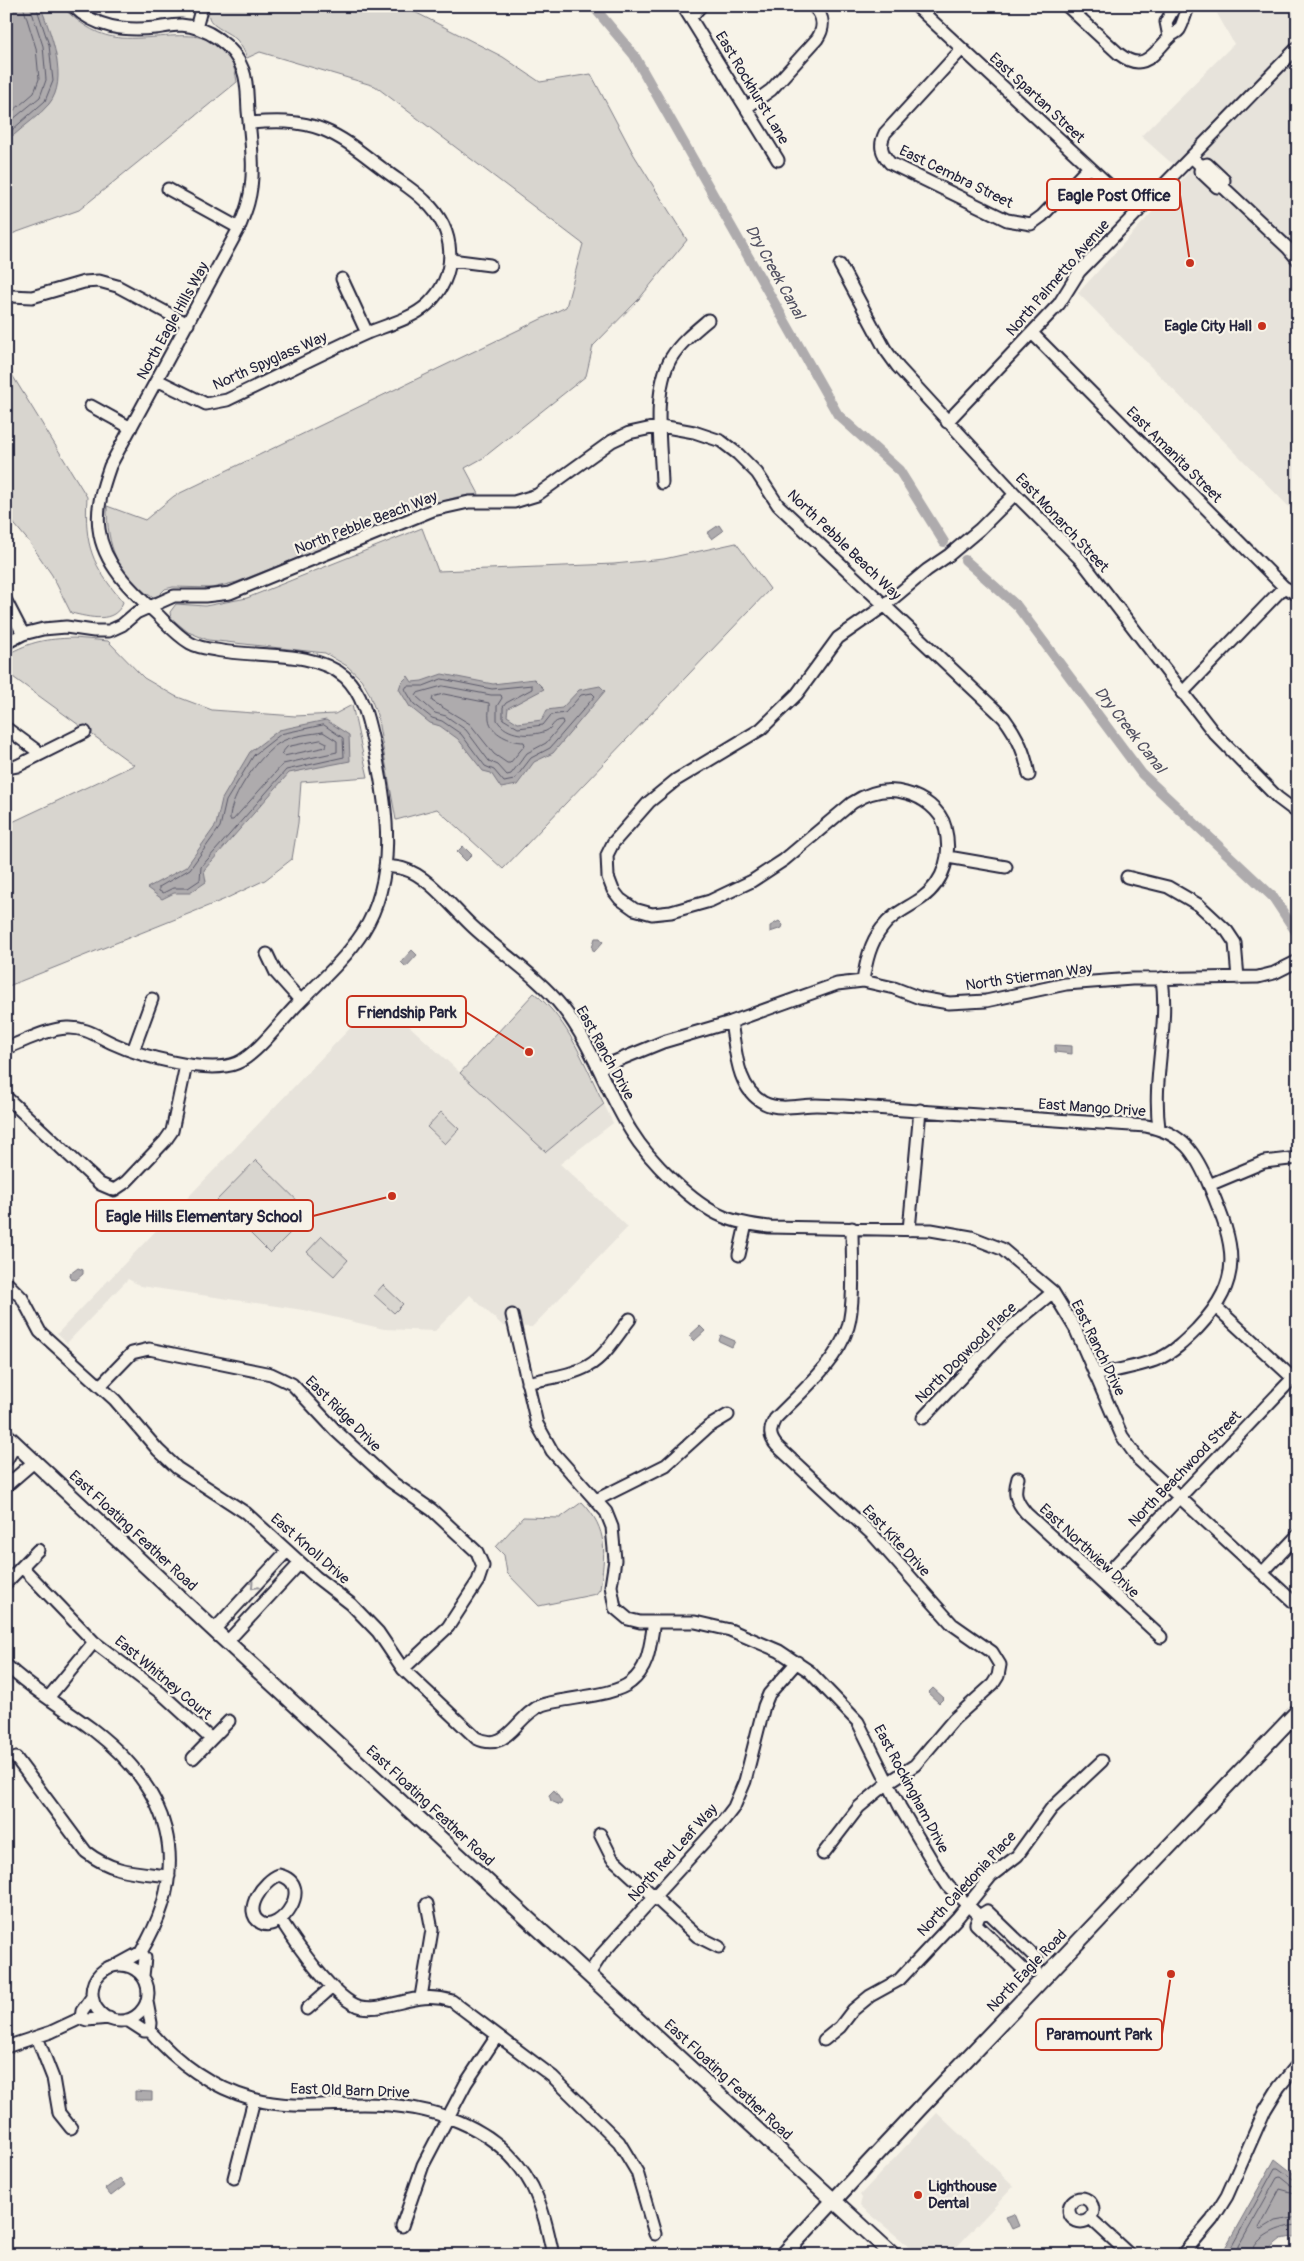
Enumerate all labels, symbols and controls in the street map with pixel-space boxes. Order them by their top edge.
street label: East Rockhurst Lane [711,28,793,148]
street label: East Spartan Street [985,49,1089,148]
street label: East Cembra Street [896,141,1017,213]
callout: Eagle Post Office [1047,179,1180,210]
text: Eagle Post Office [1058,186,1172,206]
street label: North Palmetto Avenue [1002,215,1114,340]
water label: Dry Creek Canal [741,222,810,324]
street label: North Eagle Hills Way [133,258,214,383]
place label: Eagle City Hall [1164,317,1252,336]
marker: Eagle City Hall [1256,320,1268,332]
street label: North Spyglass Way [210,327,331,395]
street label: East Amanita Street [1122,403,1227,508]
street label: East Monarch Street [1011,469,1114,577]
street label: North Pebble Beach Way [783,486,906,605]
street label: North Pebble Beach Way [292,487,441,559]
water label: Dry Creek Canal [1090,683,1171,779]
street label: North Stierman Way [964,959,1094,995]
callout: Friendship Park [347,996,466,1027]
text: Friendship Park [357,1003,457,1023]
street label: East Ranch Drive [571,1003,639,1104]
street label: East Mango Drive [1038,1095,1147,1121]
callout: Eagle Hills Elementary School [96,1200,313,1231]
text: Eagle Hills Elementary School [106,1207,302,1227]
street label: East Ranch Drive [1067,1297,1130,1400]
street label: North Dogwood Place [911,1298,1021,1408]
street label: East Ridge Drive [301,1372,385,1456]
street label: North Beachwood Street [1124,1406,1246,1531]
street label: East Floating Feather Road [65,1467,201,1595]
street label: East Northview Drive [1035,1500,1143,1603]
street label: East Kite Drive [858,1501,934,1581]
street label: East Knoll Drive [266,1509,354,1589]
one-way arrow [251,1581,260,1590]
street label: East Whitney Court [110,1632,216,1725]
street label: East Rockingham Drive [869,1722,953,1857]
street label: East Floating Feather Road [362,1742,498,1870]
street label: North Red Leaf Way [624,1800,722,1906]
street label: North Caledonia Place [913,1827,1021,1941]
street label: North Eagle Road [983,1926,1071,2016]
street label: East Floating Feather Road [660,2016,796,2144]
callout: Paramount Park [1036,2019,1162,2050]
text: Paramount Park [1046,2025,1153,2045]
street label: East Old Barn Drive [290,2079,410,2103]
place label: Lighthouse Dental [928,2177,997,2213]
marker: Lighthouse Dental [912,2189,924,2201]

